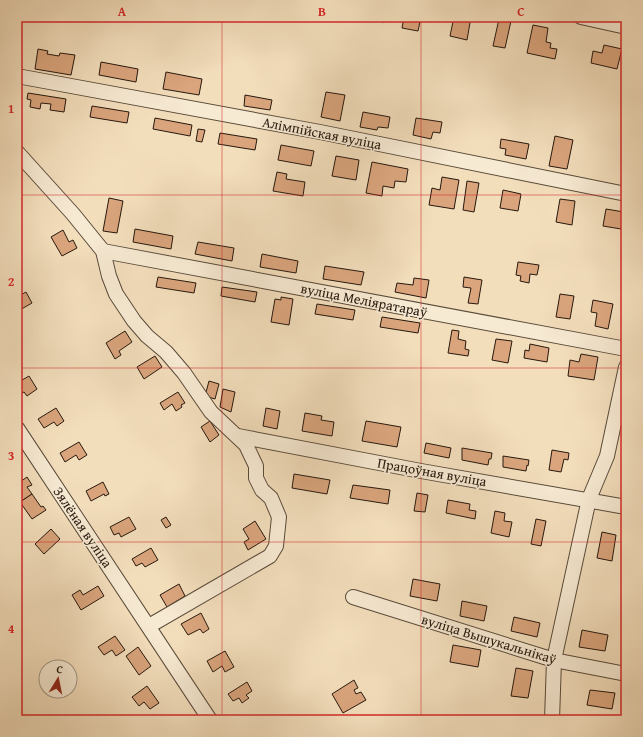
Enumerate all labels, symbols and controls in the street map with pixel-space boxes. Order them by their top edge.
text: A [118,2,127,21]
text: B [318,2,326,21]
text: C [517,2,525,21]
text: 1 [8,99,14,118]
street label: Алімпійская вуліца [261,112,384,154]
text: 2 [8,272,15,291]
street label: вуліца Меліяратараў [299,278,429,322]
text: 3 [8,446,14,465]
street label: Працоўная вуліца [376,453,489,492]
street label: Зялёная вуліца [48,483,118,572]
street label: вуліца Вышукальнікаў [419,609,559,669]
text: 4 [8,619,15,638]
north arrow [38,659,78,699]
text: С [55,661,64,678]

